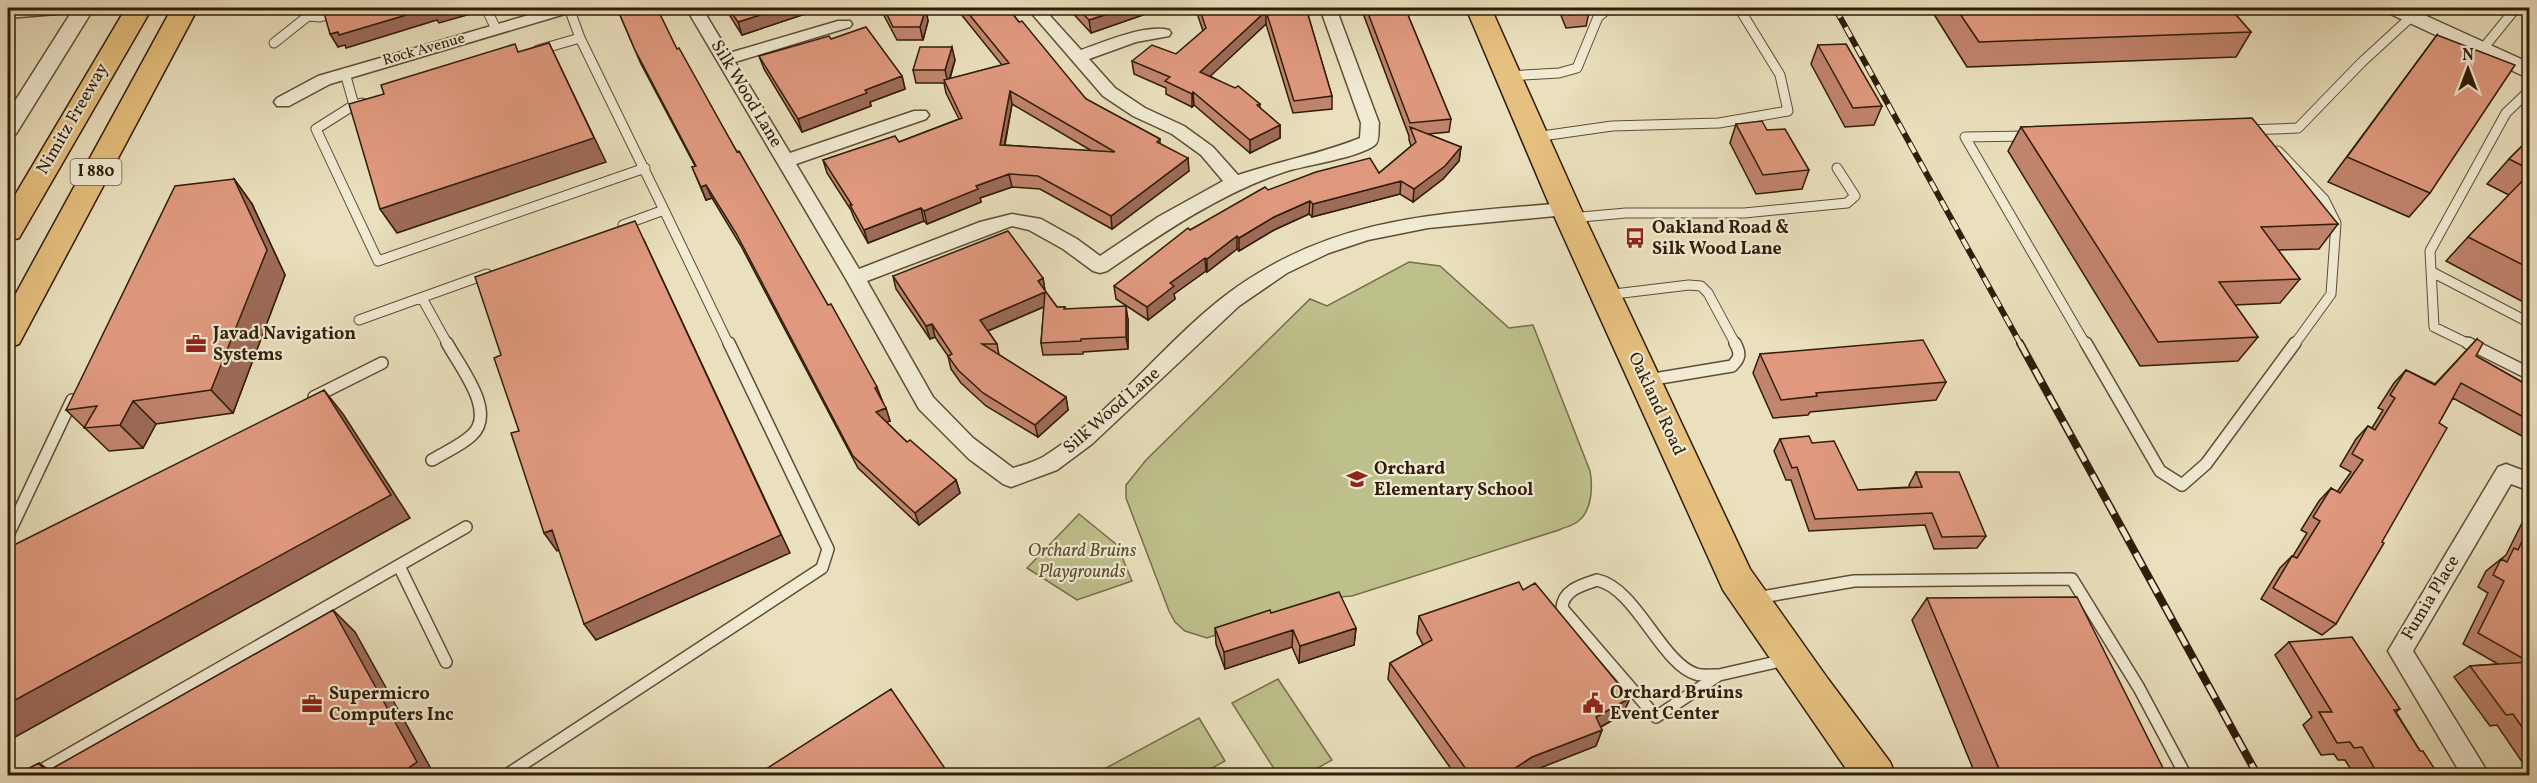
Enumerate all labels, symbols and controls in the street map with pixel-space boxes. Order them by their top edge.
street label: Rock Avenue [380,28,468,72]
street label: Silk Wood Lane [704,36,788,152]
north arrow [2438,39,2498,99]
text: N [2462,45,2474,67]
street label: Nimitz Freeway [31,58,115,179]
road number: I 880 [70,159,122,185]
place label: Oakland Road & Silk Wood Lane [1652,216,1789,262]
bus stop icon: Oakland Road & Silk Wood Lane [1623,226,1647,250]
place label: Javad Navigation Systems [212,322,356,368]
office icon: Javad Navigation Systems [184,332,208,356]
street label: Oakland Road [1621,348,1691,460]
street label: Silk Wood Lane [1058,362,1166,460]
place label: Orchard Elementary School [1374,457,1534,503]
school or university icon: Orchard Elementary School [1345,467,1369,491]
park label: Orchard Bruins Playgrounds [1028,539,1137,585]
street label: Fumia Place [2396,551,2466,645]
place label: Orchard Bruins Event Center [1610,681,1743,727]
place label: Supermicro Computers Inc [329,682,454,728]
public building icon: Orchard Bruins Event Center [1581,691,1605,715]
office icon: Supermicro Computers Inc [300,692,324,716]

